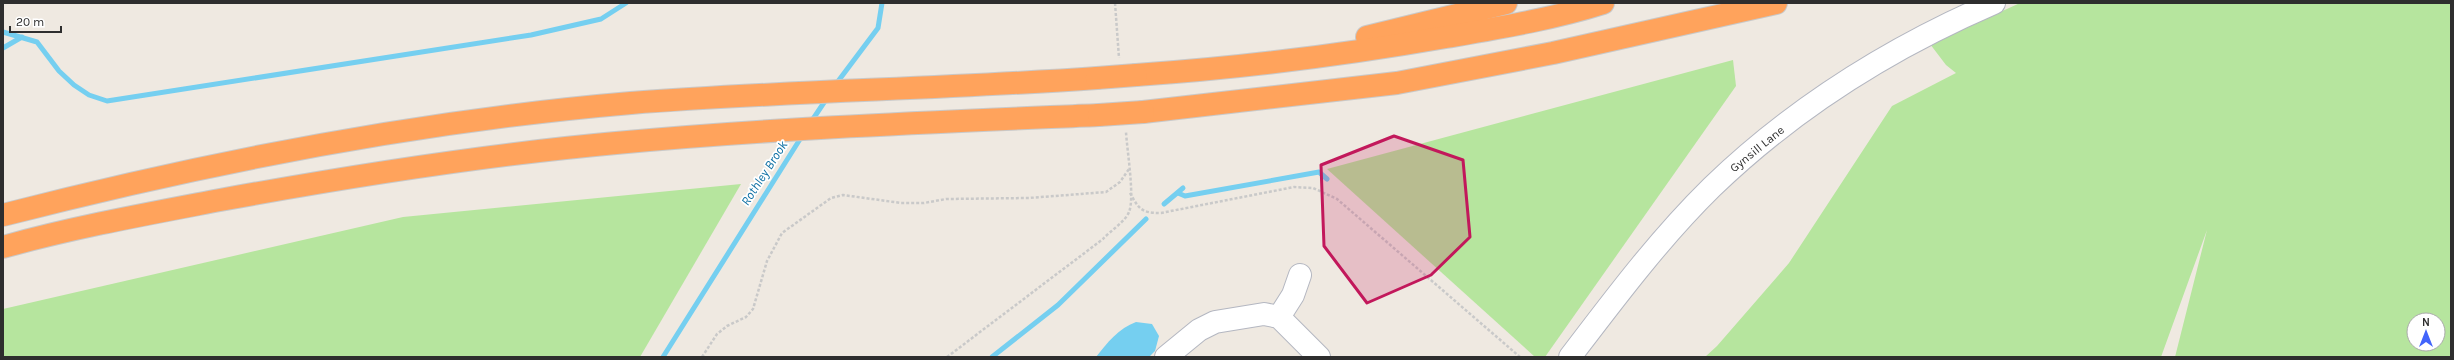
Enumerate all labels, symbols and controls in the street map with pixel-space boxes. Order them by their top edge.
scale bar [10,8,61,34]
text: 20 m [16,15,44,29]
street label: Gynsill Lane [1727,123,1787,175]
water label: Rothley Brook [738,138,791,208]
north arrow [2406,312,2446,352]
text: N [2422,316,2430,329]

